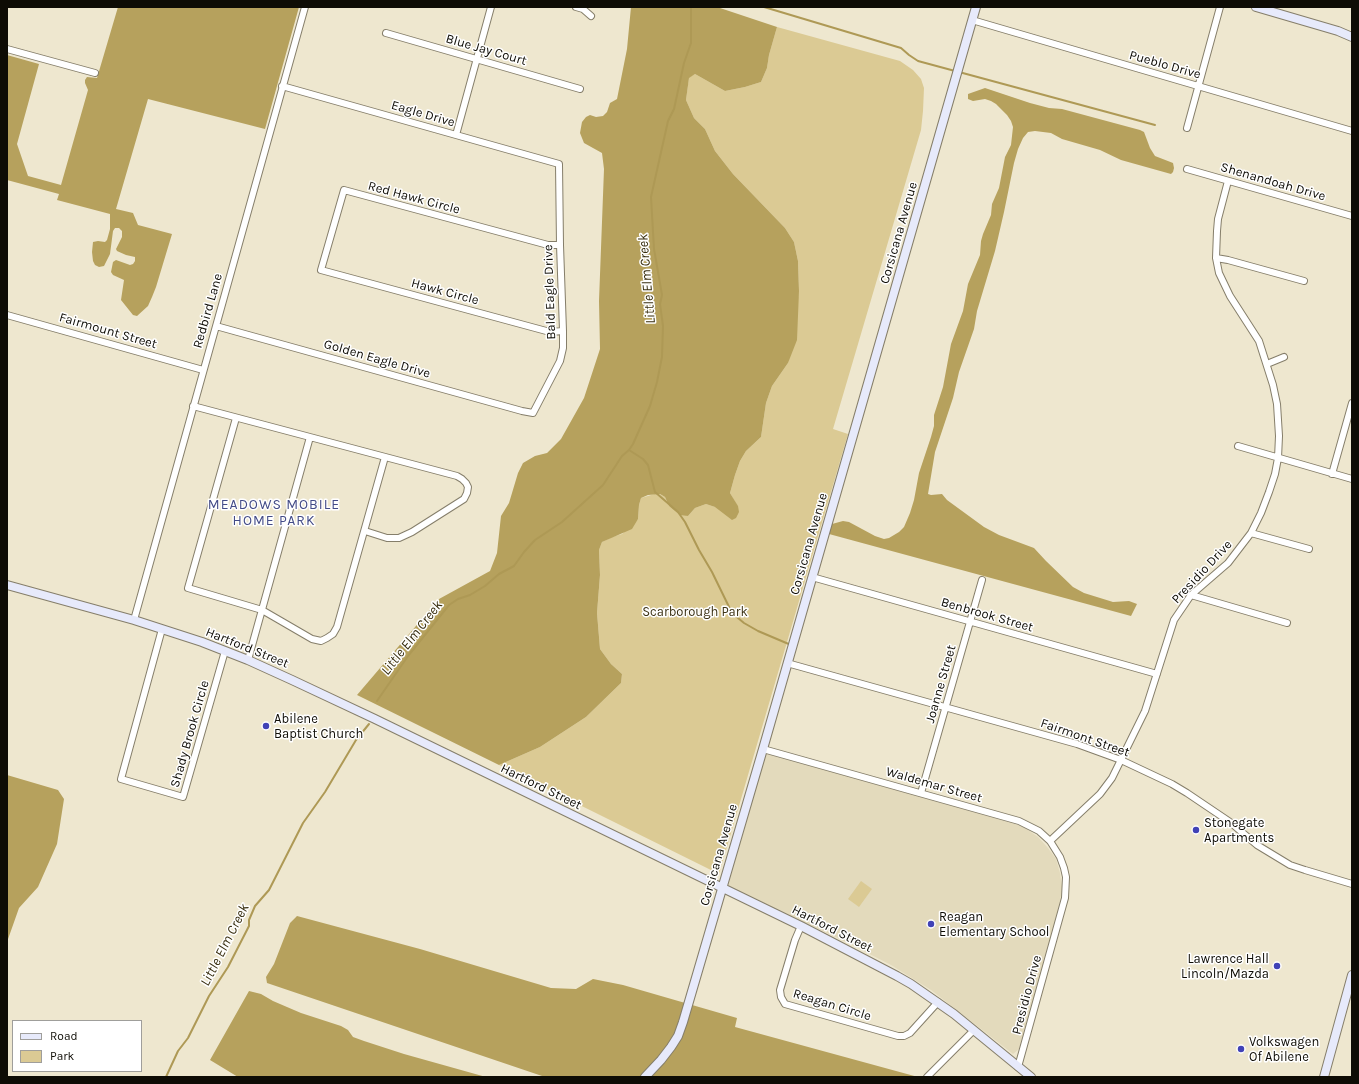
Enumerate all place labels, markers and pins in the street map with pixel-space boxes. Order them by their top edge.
place label: Abilene Baptist Church [274,711,363,742]
marker: Abilene Baptist Church [261,721,271,731]
place label: Stonegate Apartments [1204,815,1274,846]
marker: Stonegate Apartments [1191,825,1201,835]
place label: Reagan Elementary School [939,909,1049,940]
marker: Reagan Elementary School [926,919,936,929]
place label: Lawrence Hall Lincoln/Mazda [1181,951,1269,982]
marker: Lawrence Hall Lincoln/Mazda [1272,961,1282,971]
place label: Volkswagen Of Abilene [1249,1034,1319,1065]
marker: Volkswagen Of Abilene [1236,1044,1246,1054]

